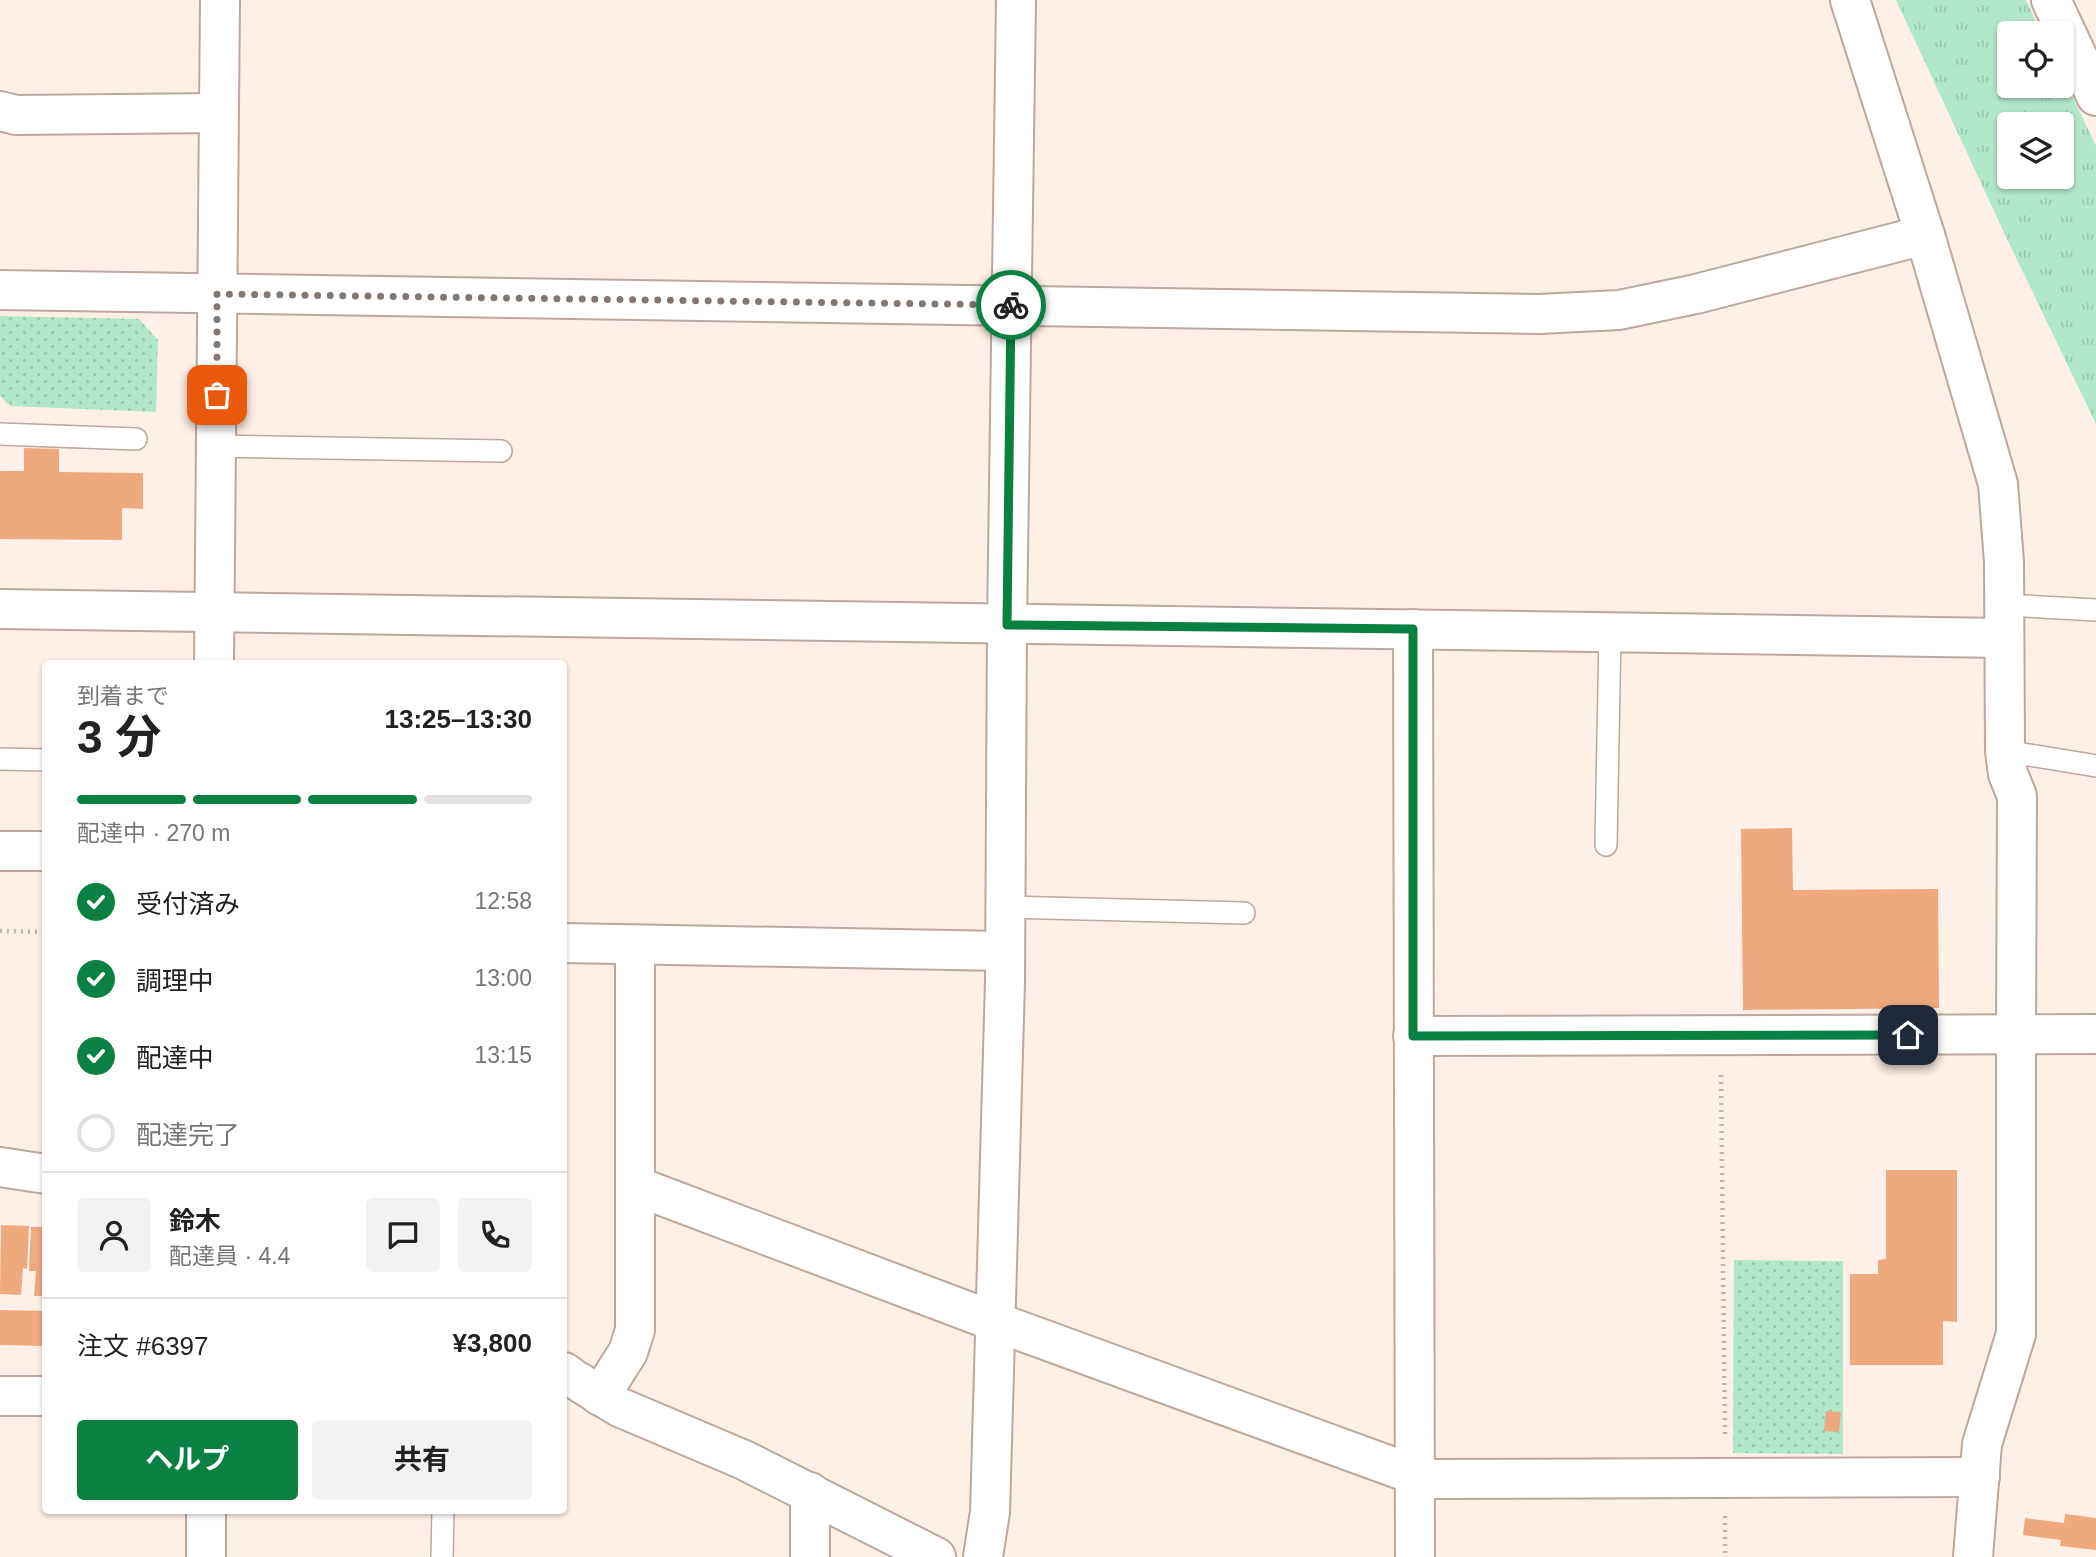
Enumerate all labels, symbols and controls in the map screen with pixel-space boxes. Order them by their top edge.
map controls [1997,21,2074,189]
button: locate [1997,21,2074,98]
button: layers [1997,112,2074,189]
courier [976,270,1046,340]
icon: bike [992,286,1030,324]
pin [187,365,247,425]
icon: bag [198,376,236,414]
text: 到着まで [77,683,169,709]
text: 13:25–13:30 [385,704,532,734]
text: 3 分 [77,711,161,763]
text: 配達中 · 270 m [77,820,230,846]
icon: check [77,883,115,921]
text: 12:58 [474,888,532,914]
text: 受付済み [136,889,240,919]
icon: check [77,960,115,998]
text: 13:00 [474,965,532,991]
text: 調理中 [136,966,214,996]
pin [1878,1005,1938,1065]
icon: home [1889,1016,1927,1054]
icon: check [77,1037,115,1075]
text: 13:15 [474,1042,532,1068]
text: 配達中 [136,1043,214,1073]
text: 配達完了 [136,1120,240,1150]
button: person [77,1198,151,1272]
button: chat [366,1198,440,1272]
button: phone [458,1198,532,1272]
text: 鈴木 [169,1206,221,1236]
text: 配達員 · 4.4 [169,1243,290,1269]
text: ¥3,800 [452,1328,532,1358]
text: 注文 #6397 [77,1331,209,1361]
button: ヘルプ [77,1420,298,1500]
button: 共有 [312,1420,532,1500]

